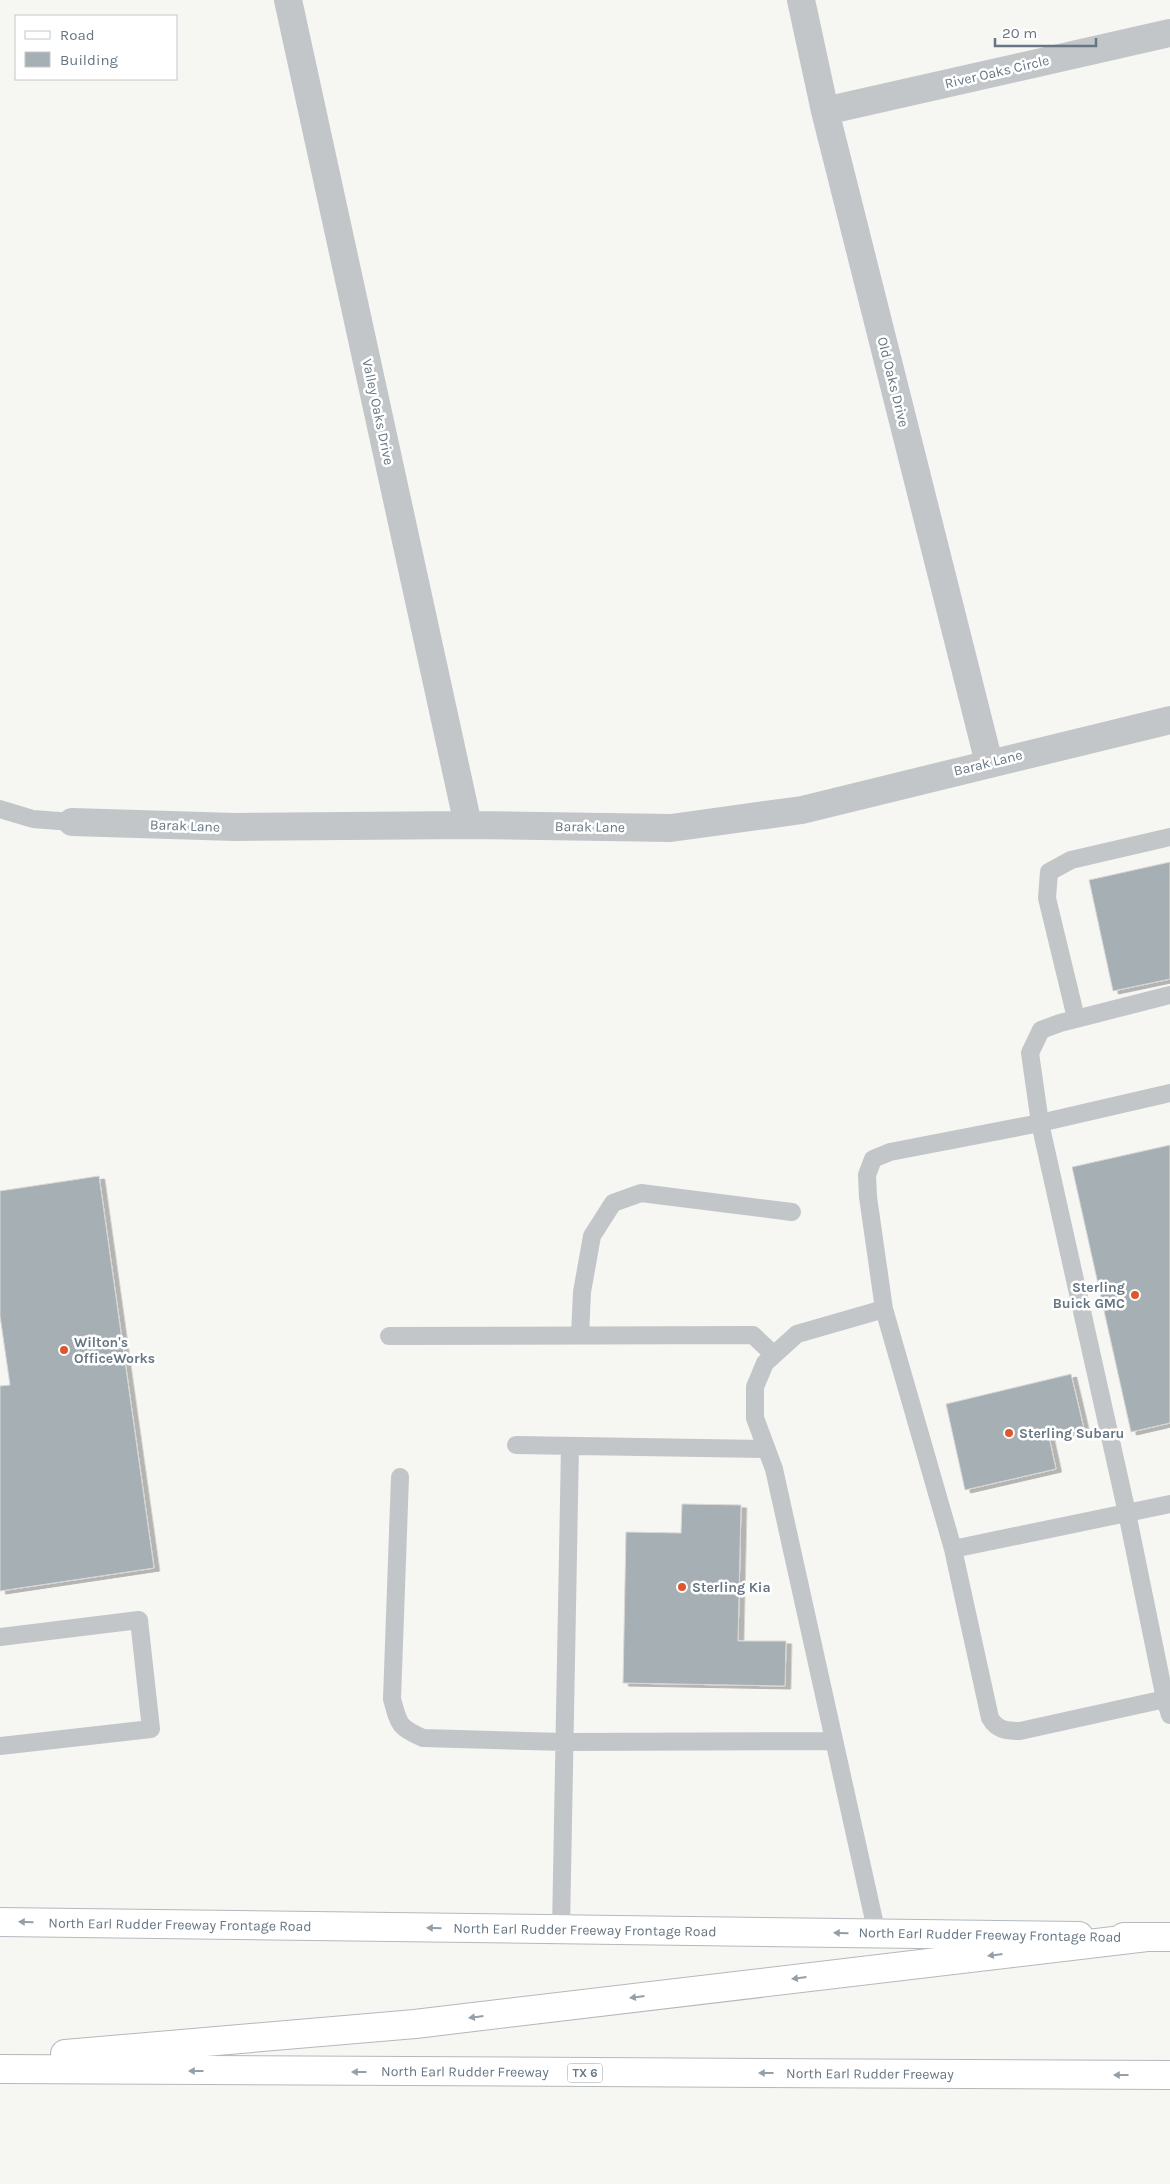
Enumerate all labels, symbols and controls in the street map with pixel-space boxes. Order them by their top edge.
legend [15,15,178,80]
scale bar [995,15,1096,47]
text: 20 m [1002,24,1037,42]
text: Road [60,26,95,44]
text: Building [60,51,118,69]
street label: River Oaks Circle [943,52,1051,92]
street label: Old Oaks Drive [874,335,912,429]
street label: Valley Oaks Drive [358,357,398,467]
street label: Barak Lane [952,746,1024,780]
street label: Barak Lane [150,816,220,836]
street label: Barak Lane [555,818,625,836]
place label: Sterling Buick GMC [1053,1279,1125,1312]
marker: Sterling Buick GMC [1129,1289,1141,1301]
place label: Wilton's OfficeWorks [74,1334,155,1367]
marker: Wilton's OfficeWorks [58,1344,70,1356]
place label: Sterling Subaru [1019,1425,1124,1442]
marker: Sterling Subaru [1003,1427,1015,1439]
place label: Sterling Kia [692,1579,771,1596]
marker: Sterling Kia [676,1581,688,1593]
street label: North Earl Rudder Freeway Frontage Road [48,1914,312,1935]
one-way arrow [18,1918,34,1926]
street label: North Earl Rudder Freeway Frontage Road [453,1919,717,1940]
one-way arrow [426,1924,442,1932]
street label: North Earl Rudder Freeway Frontage Road [858,1924,1122,1946]
one-way arrow [833,1929,849,1937]
one-way arrow [986,1951,1002,1959]
one-way arrow [790,1974,806,1982]
one-way arrow [629,1993,645,2001]
one-way arrow [467,2013,483,2021]
street label: North Earl Rudder Freeway [381,2062,549,2080]
road number: TX 6 [568,2064,602,2082]
street label: North Earl Rudder Freeway [786,2065,954,2082]
one-way arrow [188,2067,204,2075]
one-way arrow [351,2068,367,2076]
one-way arrow [758,2069,774,2077]
one-way arrow [1113,2071,1129,2079]

